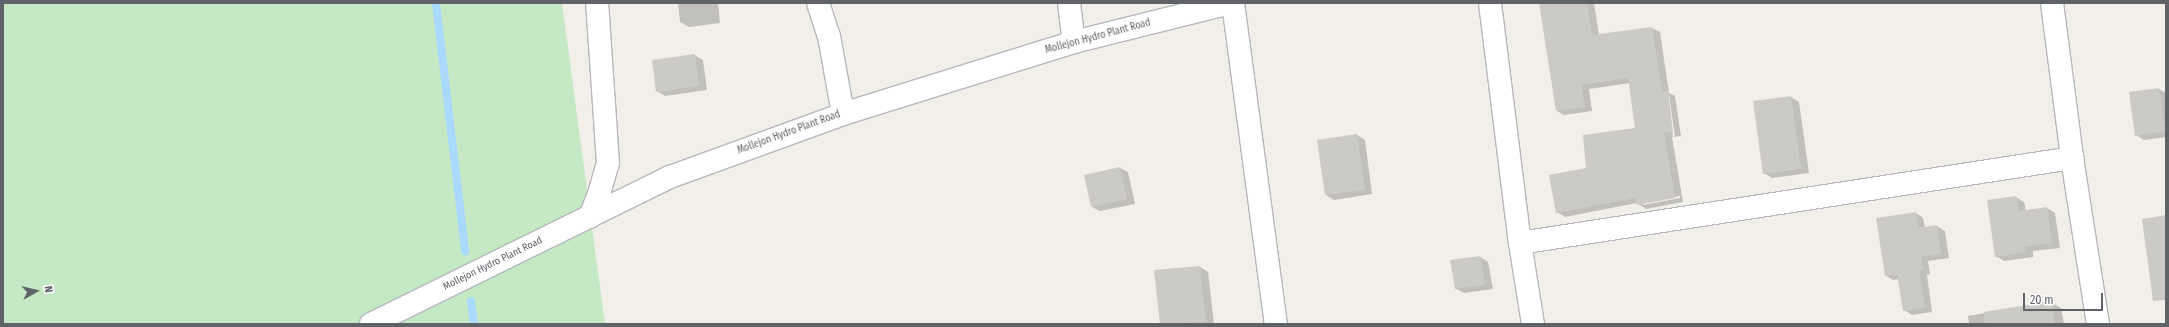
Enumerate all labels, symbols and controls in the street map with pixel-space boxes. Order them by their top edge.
street label: Mollejon Hydro Plant Road [1044,17,1152,57]
street label: Mollejon Hydro Plant Road [736,109,842,157]
street label: Mollejon Hydro Plant Road [441,235,545,293]
north arrow [16,271,56,311]
text: N [41,285,55,293]
scale bar [2025,285,2105,311]
text: 20 m [2030,293,2054,307]

